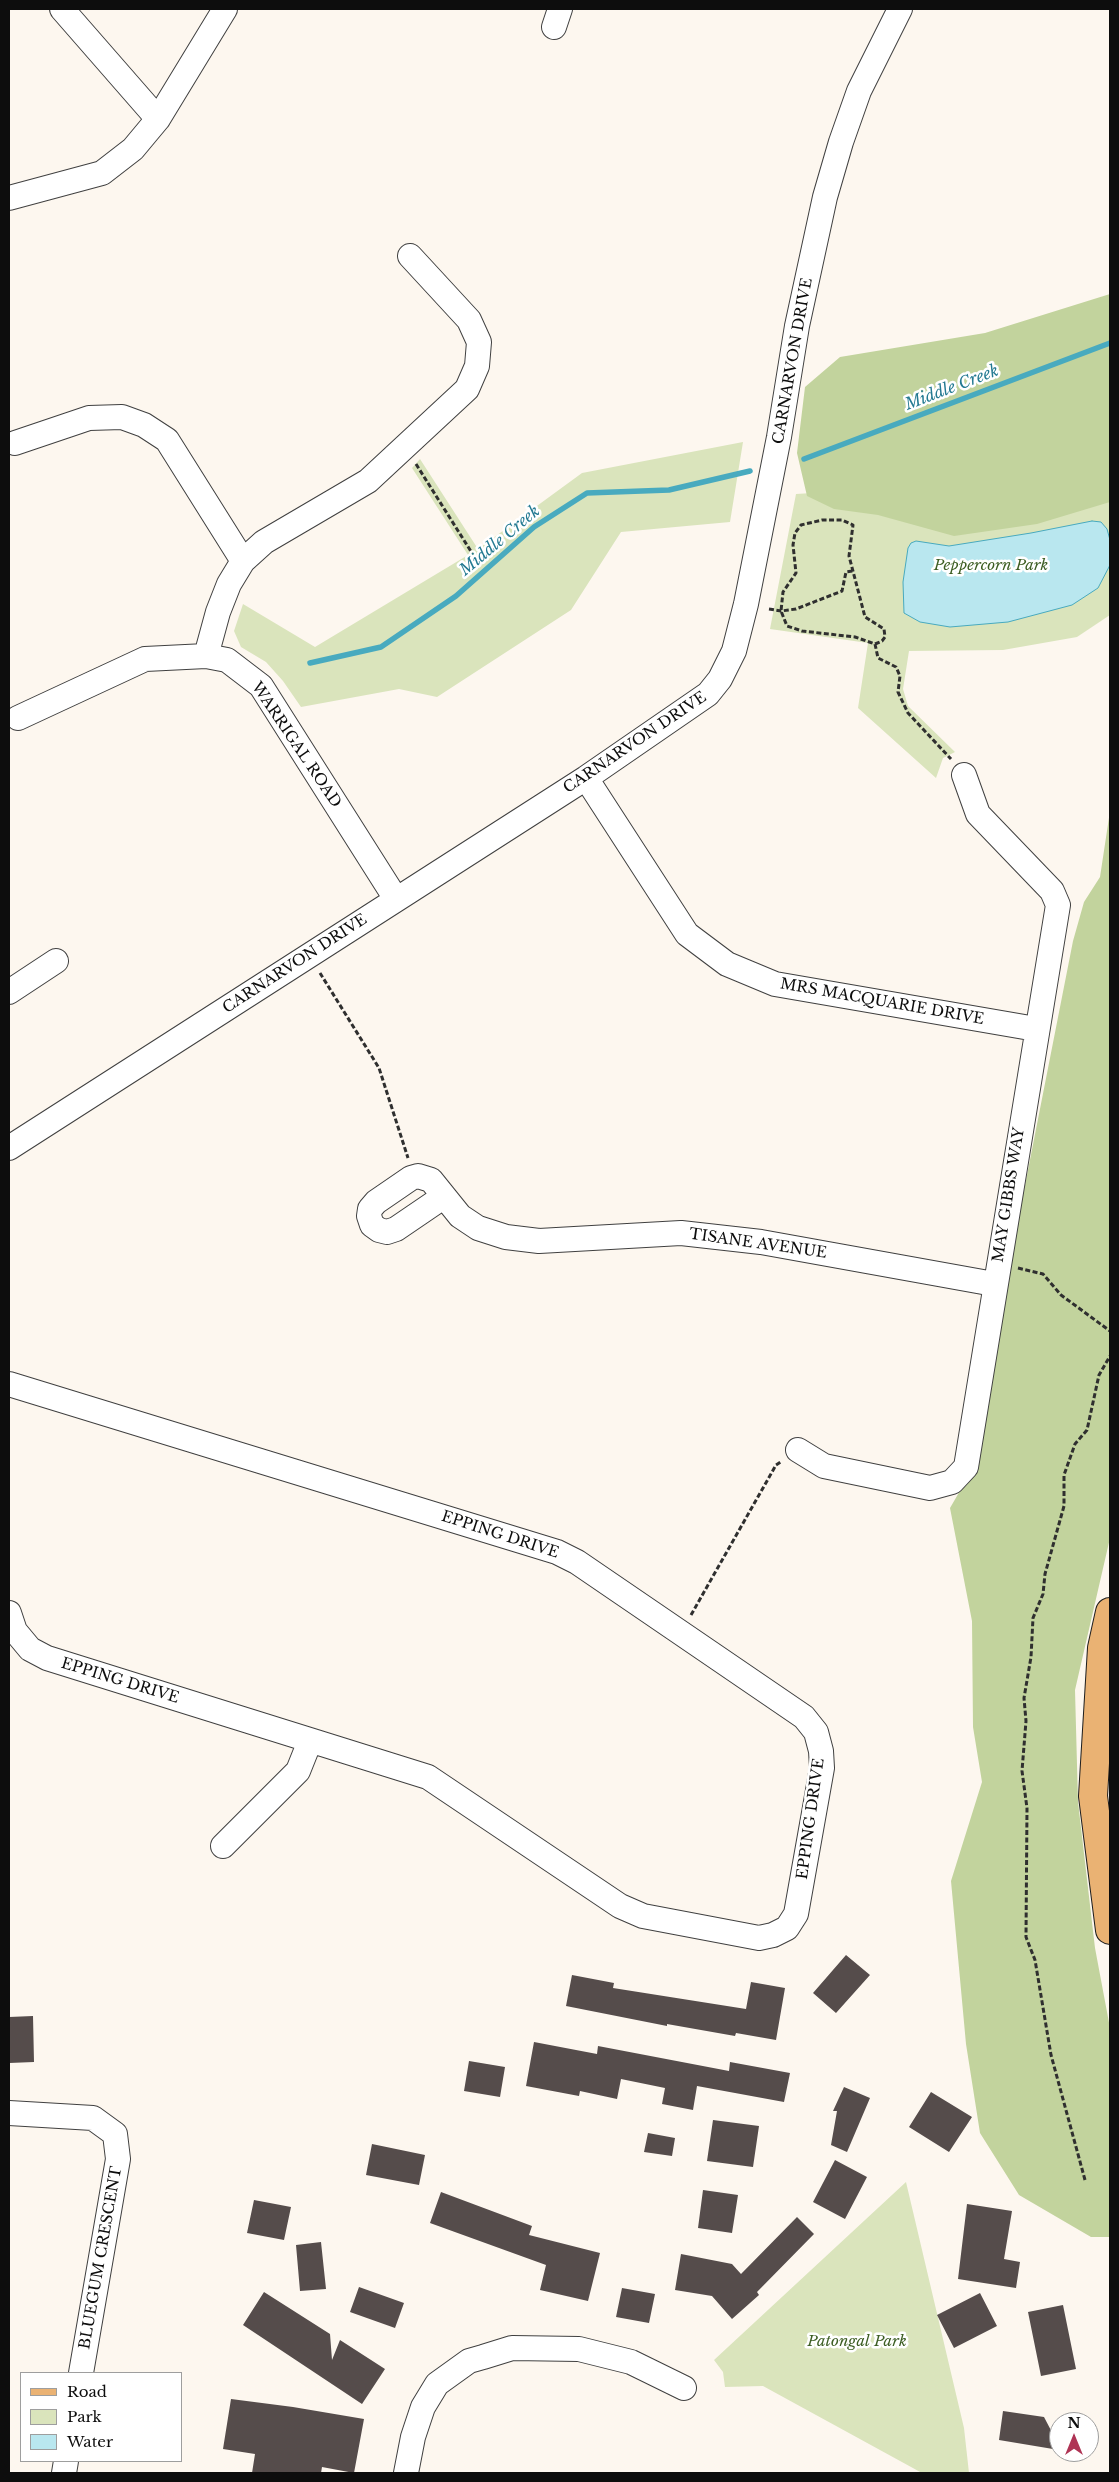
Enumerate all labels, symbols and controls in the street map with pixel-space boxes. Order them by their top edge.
street label: CARNARVON DRIVE [770,277,816,445]
water label: Middle Creek [902,361,1002,415]
water label: Middle Creek [456,502,544,580]
park label: Peppercorn Park [934,557,1048,575]
street label: WARRIGAL ROAD [247,679,345,811]
street label: CARNARVON DRIVE [560,688,710,798]
street label: CARNARVON DRIVE [219,911,371,1017]
street label: MRS MACQUARIE DRIVE [779,975,985,1029]
street label: MAY GIBBS WAY [989,1126,1029,1264]
street label: TISANE AVENUE [688,1225,828,1263]
street label: EPPING DRIVE [439,1508,561,1562]
street label: EPPING DRIVE [59,1655,181,1707]
street label: EPPING DRIVE [794,1757,828,1881]
street label: BLUEGUM CRESCENT [76,2165,126,2351]
park label: Patongal Park [807,2333,907,2351]
legend [20,2372,182,2462]
text: Road [67,2382,107,2401]
text: Park [67,2407,102,2426]
north arrow [1049,2412,1099,2462]
text: N [1067,2414,1081,2432]
text: Water [67,2432,113,2451]

